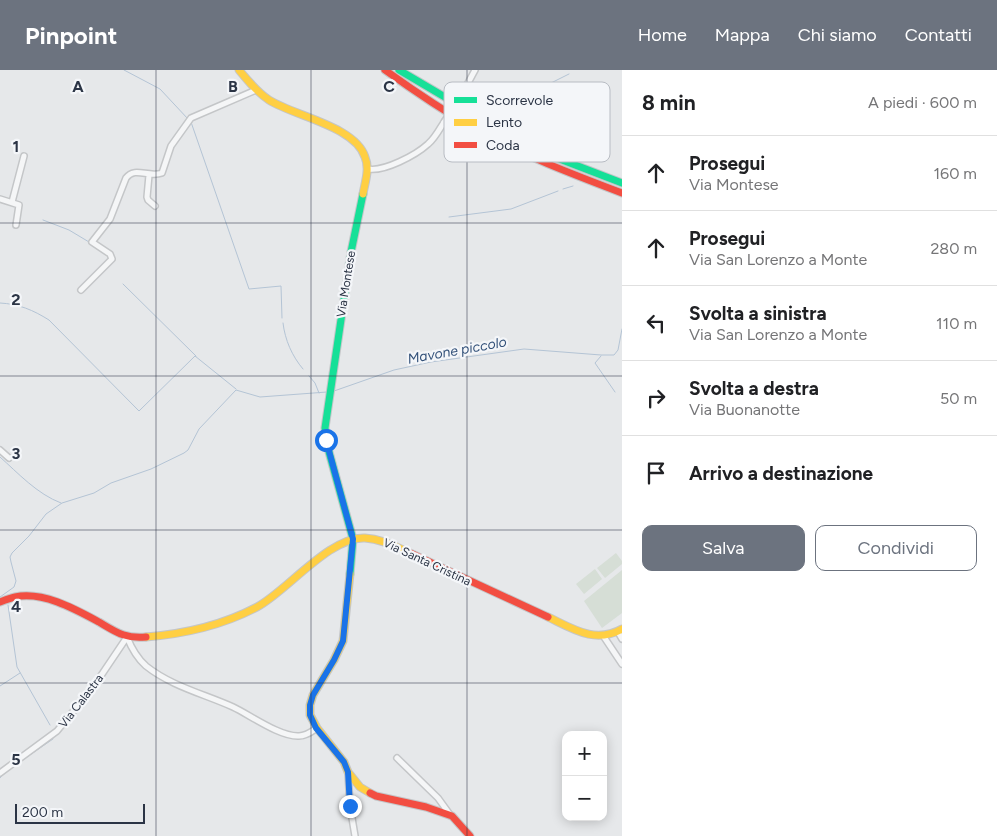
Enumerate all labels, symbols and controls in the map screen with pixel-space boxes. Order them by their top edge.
text: Pinpoint [25,21,117,50]
text: Home [638,24,687,46]
text: Mappa [715,24,770,46]
text: Chi siamo [798,24,877,46]
text: Contatti [905,24,972,46]
text: A [72,77,84,96]
text: B [228,77,238,96]
text: C [383,77,395,96]
legend [444,82,610,162]
text: 8 min [642,90,696,115]
text: Scorrevole [486,92,554,109]
text: A piedi · 600 m [868,93,977,112]
text: Lento [486,114,522,131]
text: 1 [13,137,19,156]
text: Coda [486,137,520,154]
text: Prosegui [689,152,765,175]
icon: ahead [642,159,670,187]
text: 160 m [934,164,977,183]
text: Via Montese [689,175,779,194]
text: Prosegui [689,227,765,250]
icon: ahead [642,234,670,262]
text: 280 m [930,239,977,258]
street label: Via Montese [334,249,358,318]
text: Via San Lorenzo a Monte [689,250,867,269]
text: 2 [11,290,21,309]
text: Svolta a sinistra [689,302,827,325]
icon: left [642,309,670,337]
text: 110 m [936,314,977,333]
text: Via San Lorenzo a Monte [689,325,867,344]
water label: Mavone piccolo [406,333,508,368]
text: Svolta a destra [689,377,819,400]
icon: right [642,384,670,412]
text: 50 m [940,389,977,408]
text: Via Buonanotte [689,400,800,419]
route start [315,429,338,452]
text: 3 [12,444,21,463]
icon: arrive [642,459,670,487]
text: Arrivo a destinazione [689,462,873,485]
button: Salva [642,525,805,571]
button: Condividi [815,525,977,571]
street label: Via Santa Cristina [381,536,473,588]
text: 4 [11,597,21,616]
street label: Via Calastra [56,671,106,731]
map controls [562,731,607,821]
button: + [562,731,607,776]
text: 5 [11,750,21,769]
button: − [562,776,607,821]
route end [339,795,362,818]
scale bar [15,801,145,824]
text: 200 m [22,804,63,821]

